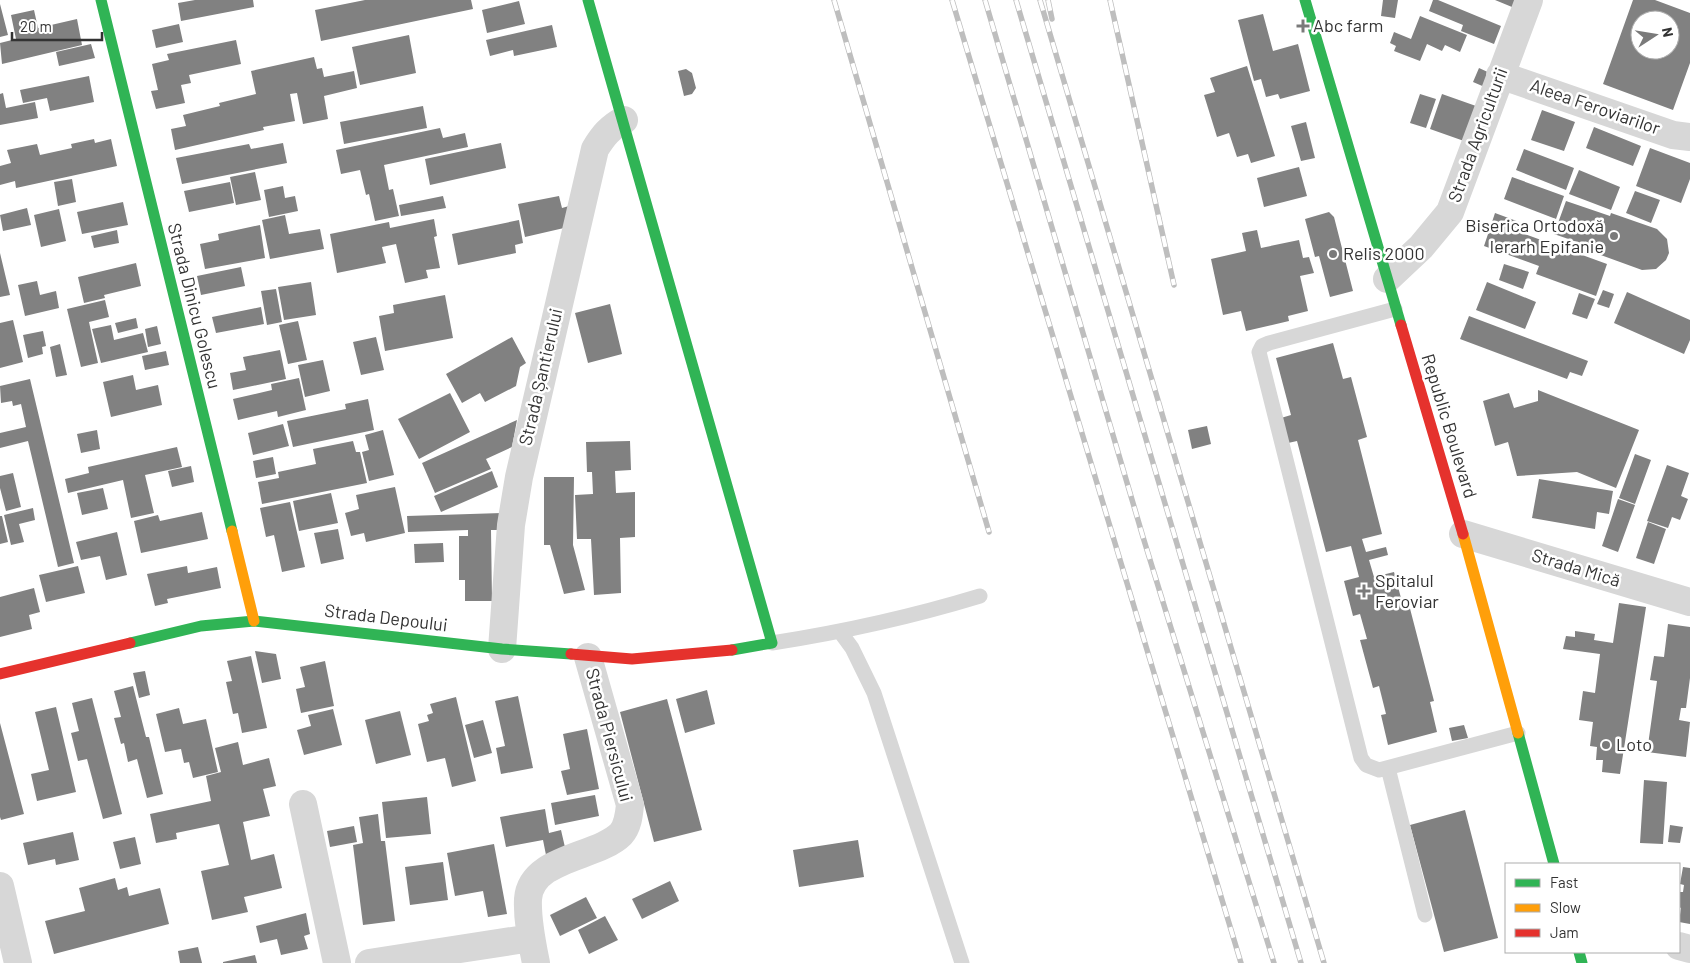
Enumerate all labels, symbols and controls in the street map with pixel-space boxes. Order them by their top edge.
scale bar [12,10,102,42]
north arrow [1630,10,1680,60]
place label: Abc farm [1313,14,1383,36]
text: 20 m [20,17,52,35]
marker: Abc farm [1297,20,1309,32]
text: N [1659,26,1677,39]
street label: Strada Agriculturii [1442,64,1512,205]
street label: Aleea Feroviarilor [1527,74,1664,139]
place label: Biserica Ortodoxă Ierarh Epifanie [1465,214,1604,257]
street label: Strada Dinicu Golescu [164,221,226,391]
marker: Biserica Ortodoxă Ierarh Epifanie [1608,230,1620,242]
place label: Relis 2000 [1343,242,1425,264]
marker: Relis 2000 [1327,248,1339,260]
street label: Strada Șantierului [514,306,567,448]
street label: Republic Boulevard [1418,351,1482,501]
street label: Strada Mică [1529,543,1623,591]
place label: Spitalul Feroviar [1375,569,1439,612]
marker: Spitalul Feroviar [1357,584,1371,598]
street label: Strada Depoului [323,599,449,635]
street label: Strada Piersicului [582,666,638,804]
place label: Loto [1616,733,1652,755]
marker: Loto [1600,739,1612,751]
legend [1505,863,1680,953]
text: Fast [1550,873,1578,891]
text: Slow [1550,898,1581,916]
text: Jam [1550,923,1579,941]

